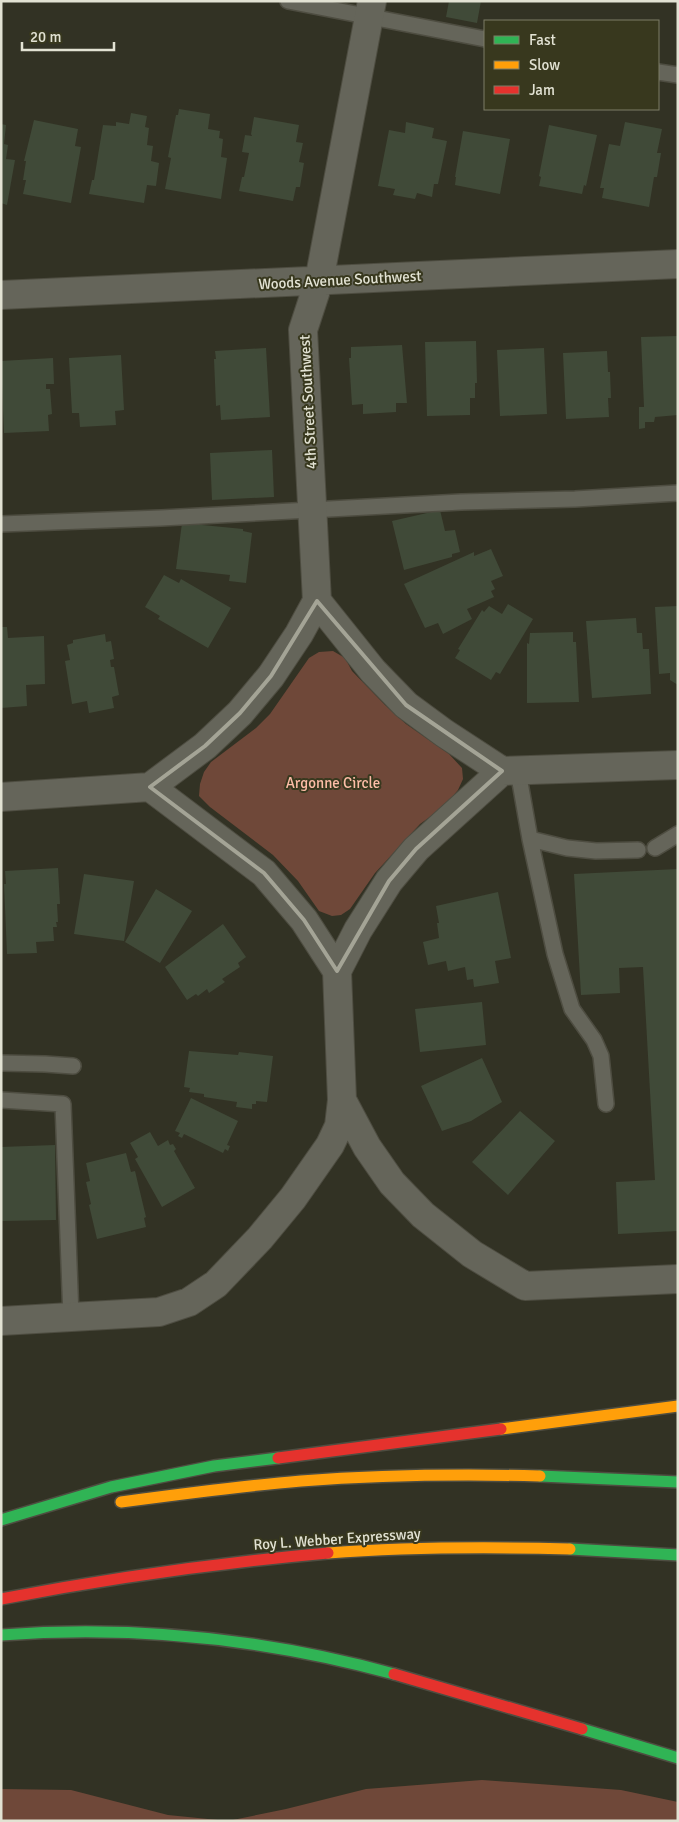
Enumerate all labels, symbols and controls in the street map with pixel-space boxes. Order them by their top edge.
scale bar [22,20,115,52]
legend [484,20,659,110]
text: 20 m [30,28,61,46]
text: Fast [529,31,556,49]
text: Slow [529,56,560,74]
text: Jam [529,81,555,99]
street label: Woods Avenue Southwest [258,267,422,293]
street label: 4th Street Southwest [295,334,321,470]
park label: Argonne Circle [286,774,380,792]
street label: Roy L. Webber Expressway [253,1524,421,1554]

